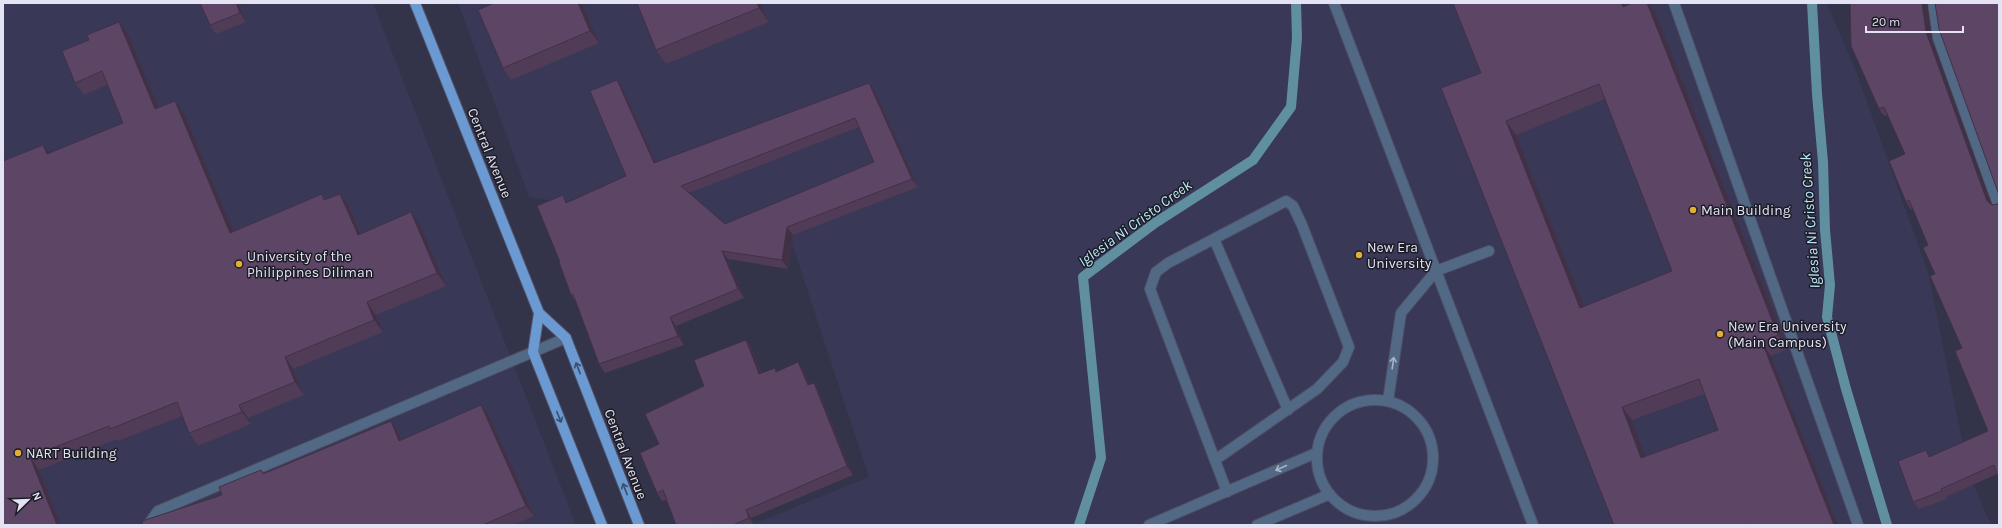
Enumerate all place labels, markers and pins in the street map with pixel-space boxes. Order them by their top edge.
place label: Main Building [1701,202,1791,219]
marker: Main Building [1688,205,1698,215]
place label: New Era University [1367,239,1432,272]
place label: University of the Philippines Diliman [247,248,373,281]
marker: New Era University [1354,250,1364,260]
marker: University of the Philippines Diliman [234,259,244,269]
place label: New Era University (Main Campus) [1728,318,1847,351]
marker: New Era University (Main Campus) [1715,329,1725,339]
place label: NART Building [26,445,117,462]
marker: NART Building [13,448,23,458]

